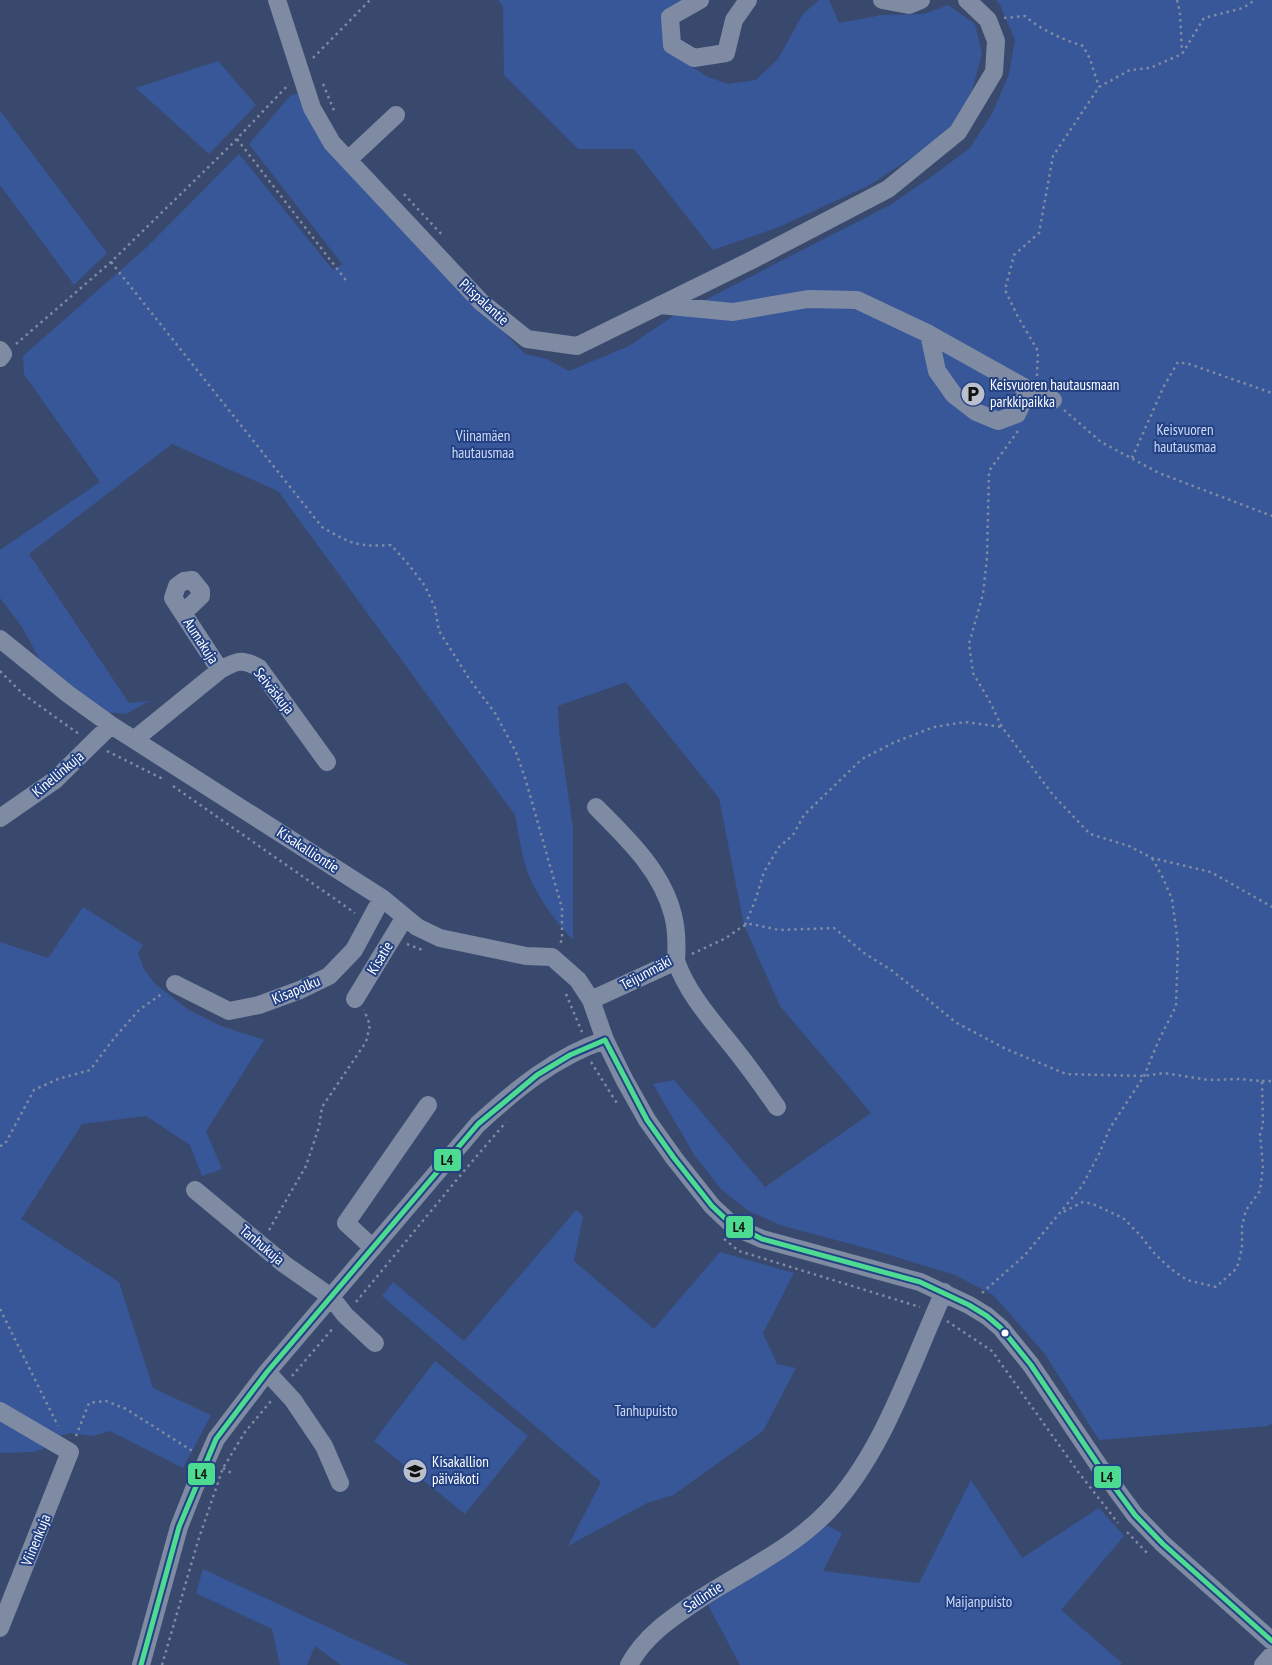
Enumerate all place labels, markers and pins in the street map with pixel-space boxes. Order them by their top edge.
place label: Keisvuoren hautausmaan parkkipaikka [990,375,1119,411]
parking icon: Keisvuoren hautausmaan parkkipaikka [960,381,986,407]
unlabelled marker [1000,1328,1010,1338]
place label: Kisakallion päiväkoti [432,1452,489,1488]
school or university icon: Kisakallion päiväkoti [402,1458,428,1484]

